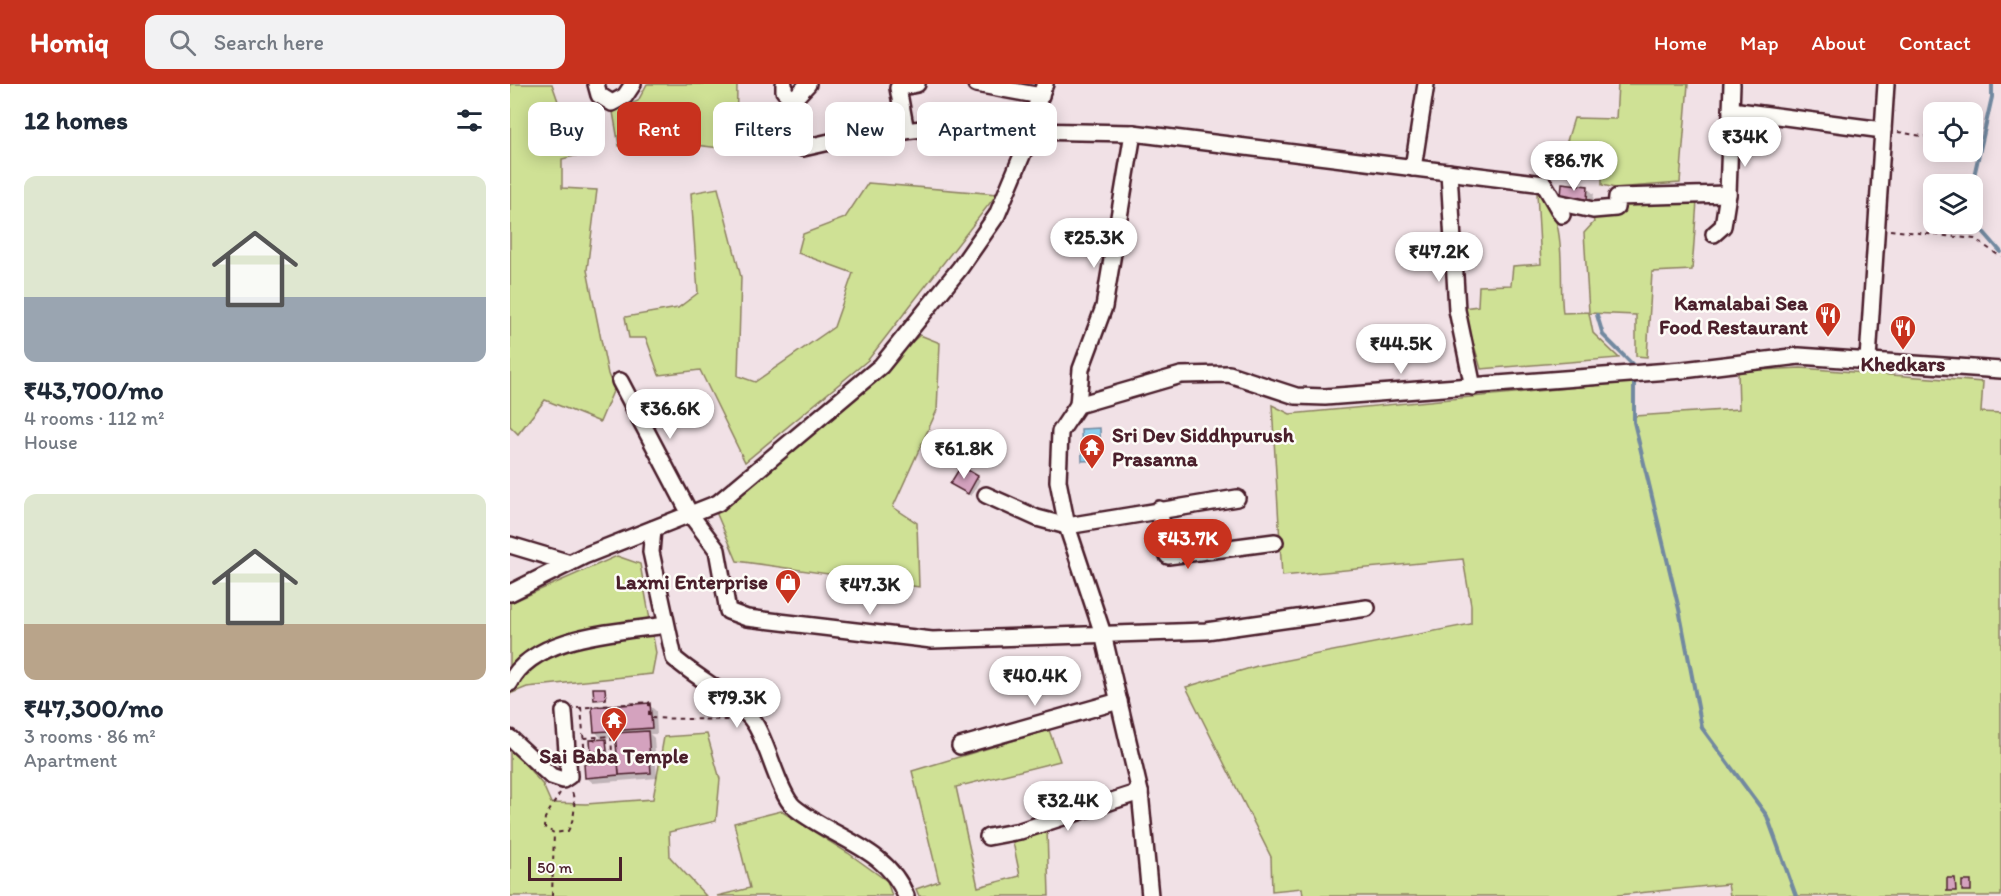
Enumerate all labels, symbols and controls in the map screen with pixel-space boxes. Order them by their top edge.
search box [145,15,565,69]
text: Homiq [30,25,109,59]
icon: search [166,26,199,59]
text: Search here [214,29,324,56]
text: Home [1654,30,1707,55]
text: Map [1740,30,1779,55]
text: About [1812,30,1866,55]
text: Contact [1899,30,1971,55]
chip: Buy [528,102,605,156]
chip: Rent [617,102,701,156]
chip: Filters [713,102,813,156]
chip: New [825,102,905,156]
chip: Apartment [917,102,1057,156]
map controls [1923,102,1983,234]
button: locate [1923,102,1983,162]
text: 12 homes [24,104,128,136]
icon: filters [453,104,486,137]
pin: ₹34K [1709,117,1781,168]
text: ₹34K [1722,124,1768,148]
pin: ₹86.7K [1525,141,1623,192]
text: ₹86.7K [1545,148,1603,172]
button: layers [1923,174,1983,234]
icon: home [201,215,309,323]
pin: ₹25.3K [1045,218,1143,269]
text: ₹25.3K [1064,225,1124,249]
pin: ₹47.2K [1390,232,1488,283]
text: ₹47.2K [1409,239,1469,263]
place label: Kamalabai Sea Food Restaurant [1659,290,1809,339]
restaurant icon: Kamalabai Sea Food Restaurant [1813,300,1843,338]
restaurant icon: Khedkars [1888,313,1918,351]
pin: ₹44.5K [1352,324,1450,375]
text: ₹44.5K [1370,331,1432,355]
place label: Khedkars [1861,351,1945,376]
text: ₹43,700/mo [24,374,164,406]
pin: ₹36.6K [621,389,719,440]
text: ₹36.6K [640,396,700,420]
text: 4 rooms · 112 m² [24,406,164,430]
place label: Sri Dev Siddhpurush Prasanna [1112,422,1295,471]
pin: ₹61.8K [915,429,1013,480]
text: House [24,430,78,454]
temple icon: Sri Dev Siddhpurush Prasanna [1077,432,1107,470]
text: ₹61.8K [935,436,993,460]
pin: ₹43.7K [1139,519,1237,570]
text: ₹43.7K [1158,526,1218,550]
icon: home [201,533,309,641]
pin: ₹47.3K [821,565,919,616]
shop icon: Laxmi Enterprise [773,567,803,605]
place label: Laxmi Enterprise [615,569,768,595]
text: ₹47.3K [840,572,900,596]
pin: ₹40.4K [986,656,1084,707]
text: ₹40.4K [1003,663,1067,687]
pin: ₹79.3K [688,678,786,729]
text: ₹79.3K [708,685,766,709]
text: ₹47,300/mo [24,692,164,724]
temple icon: Sai Baba Temple [599,705,629,743]
text: 3 rooms · 86 m² [24,724,156,748]
place label: Sai Baba Temple [539,743,689,769]
text: Apartment [24,748,117,772]
pin: ₹32.4K [1019,781,1117,832]
text: ₹32.4K [1038,788,1098,812]
scale bar [528,854,622,882]
text: 50 m [537,858,572,877]

